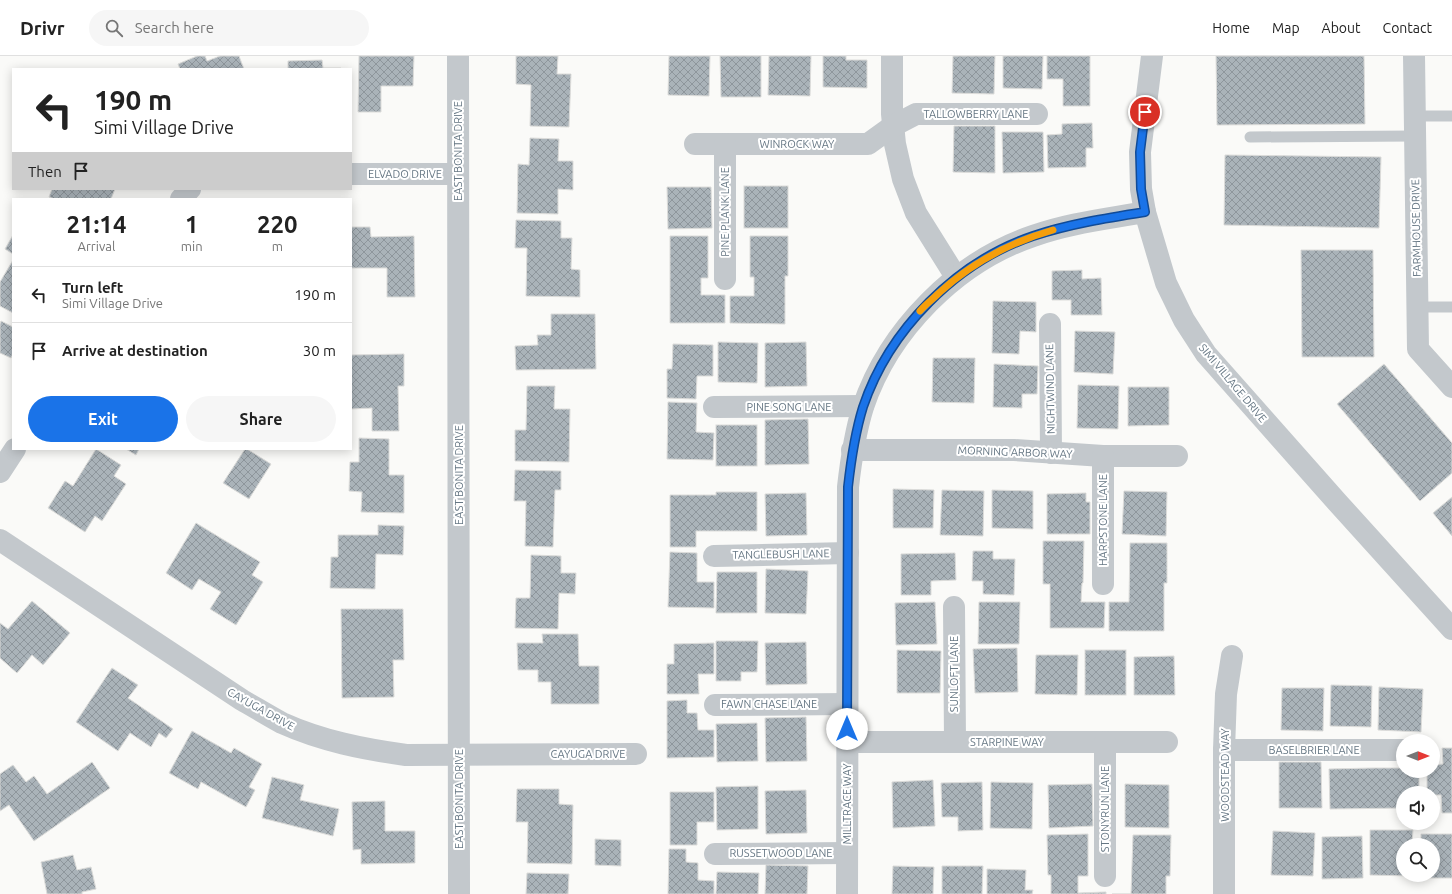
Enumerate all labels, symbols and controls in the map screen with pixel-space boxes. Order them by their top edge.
search box [89,10,369,46]
text: Drivr [20,17,65,39]
icon: search [103,17,125,39]
text: Search here [135,19,214,36]
text: Home [1212,20,1250,36]
text: Map [1272,20,1300,36]
text: About [1322,20,1361,36]
text: Contact [1383,20,1432,36]
icon: left [28,84,80,136]
text: 190 m [94,84,172,115]
pin [1128,95,1162,129]
street label: EAST BONITA DRIVE [452,101,464,201]
icon: arrive [1134,101,1156,123]
street label: TALLOWBERRY LANE [924,108,1028,120]
text: Simi Village Drive [94,117,234,137]
street label: WINROCK WAY [760,138,835,150]
icon: arrive [70,160,92,182]
text: Then [28,163,62,180]
street label: PINE PLANK LANE [719,167,731,257]
street label: ELVADO DRIVE [368,168,442,180]
street label: FARMHOUSE DRIVE [1409,179,1423,277]
text: 21:14 [66,211,126,238]
text: 1 [185,211,198,238]
text: 220 [257,211,298,238]
text: Arrival [77,239,115,253]
text: min [181,239,203,253]
text: m [272,239,283,253]
text: Turn left [62,279,123,296]
icon: left [28,284,50,306]
text: 190 m [294,286,336,303]
text: Simi Village Drive [62,296,163,310]
icon: arrive [28,340,50,362]
street label: SIMI VILLAGE DRIVE [1197,341,1269,425]
text: Arrive at destination [62,342,208,359]
text: 30 m [303,342,336,359]
street label: NIGHTWIND LANE [1043,344,1057,434]
button: Exit [28,396,178,442]
button: Share [186,396,336,442]
street label: PINE SONG LANE [747,401,832,413]
street label: EAST BONITA DRIVE [453,425,465,525]
street label: MORNING ARBOR WAY [957,444,1073,460]
street label: HARPSTONE LANE [1097,474,1109,566]
street label: TANGLEBUSH LANE [732,547,830,561]
street label: SUNLOFT LANE [948,636,960,712]
street label: CAYUGA DRIVE [225,686,297,732]
street label: FAWN CHASE LANE [721,698,817,710]
position arrow [826,708,868,750]
street label: WOODSTEAD WAY [1219,728,1231,822]
north arrow [1396,734,1440,778]
map controls [1396,734,1440,882]
street label: STARPINE WAY [970,736,1045,748]
street label: BASELBRIER LANE [1268,744,1360,756]
street label: CAYUGA DRIVE [551,748,625,760]
street label: EAST BONITA DRIVE [453,749,465,849]
street label: MILLTRACE WAY [841,763,853,845]
street label: STONYRUN LANE [1099,766,1111,852]
button: sound [1396,786,1440,830]
button: search [1396,838,1440,882]
street label: RUSSETWOOD LANE [730,847,832,859]

